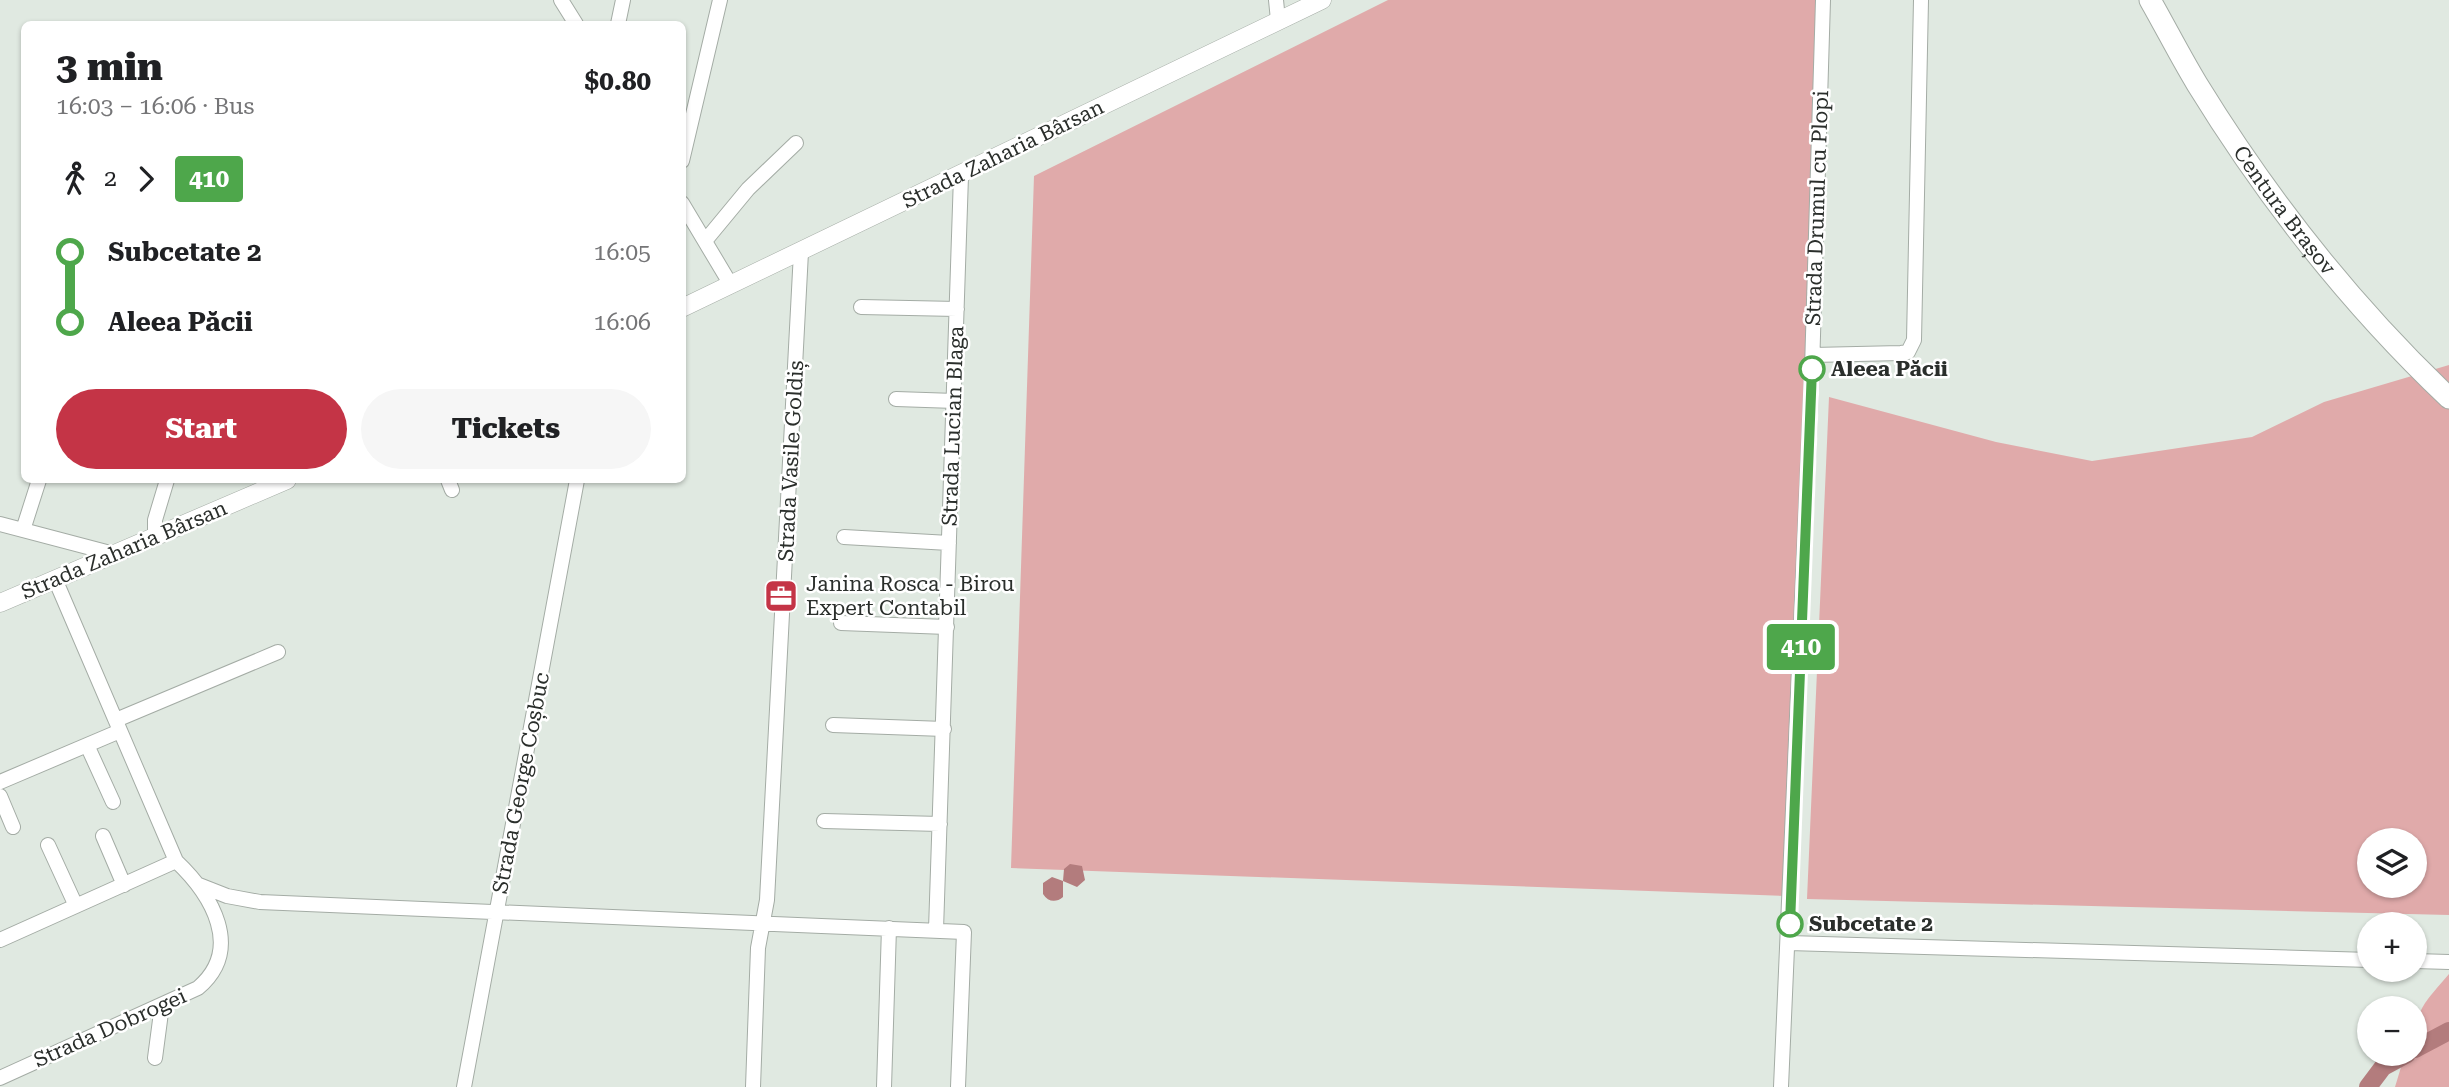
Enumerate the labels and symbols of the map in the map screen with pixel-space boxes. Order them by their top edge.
street label: Strada Drumul cu Plopi [1801,90,1833,326]
street label: Strada Zaharia Bârsan [898,95,1108,213]
street label: Centura Brașov [2228,141,2341,280]
street label: Strada Lucian Blaga [938,325,969,526]
marker: Aleea Păcii [1799,356,1825,382]
place label: Aleea Păcii [1831,357,1948,381]
street label: Strada Vasile Goldiș [774,360,810,562]
street label: Strada Zaharia Bârsan [18,496,231,604]
place label: Janina Rosca - Birou Expert Contabil [806,572,1014,620]
office icon: Janina Rosca - Birou Expert Contabil [762,577,800,615]
line badge: 410 [1761,624,1841,670]
street label: Strada George Coșbuc [488,670,556,896]
marker: Subcetate 2 [1777,911,1803,937]
place label: Subcetate 2 [1809,912,1933,936]
street label: Strada Dobrogei [30,984,190,1072]

